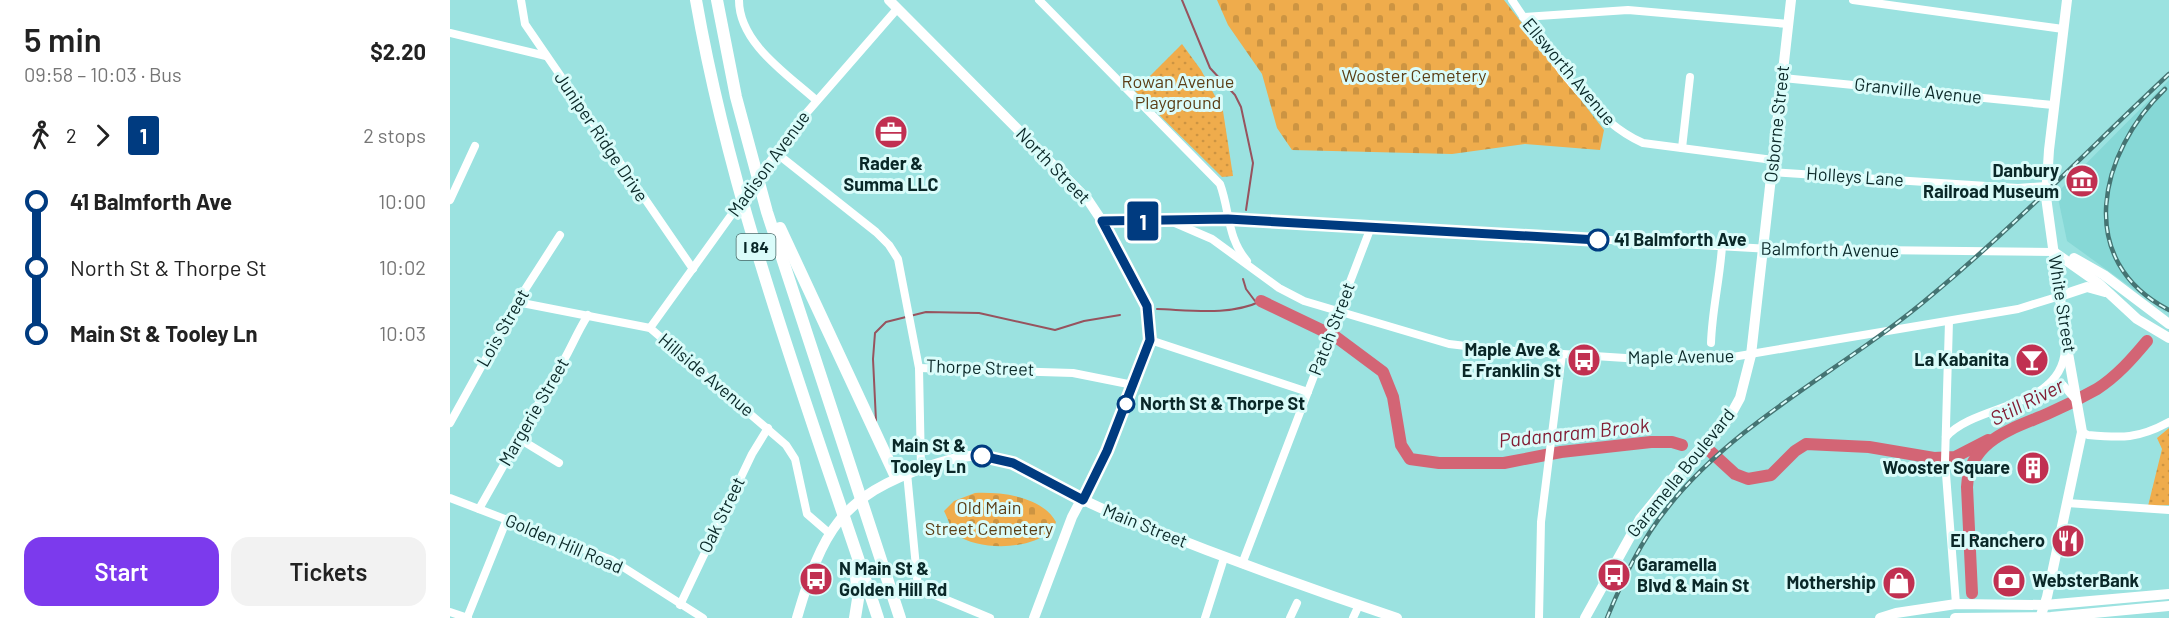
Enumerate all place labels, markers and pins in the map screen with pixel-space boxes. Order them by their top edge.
office icon: Rader & Summa LLC [873,114,909,150]
place label: Rader & Summa LLC [843,152,939,195]
place label: Danbury Railroad Museum [1923,159,2059,202]
museum icon: Danbury Railroad Museum [2064,163,2100,199]
place label: 41 Balmforth Ave [1614,228,1747,250]
marker: 41 Balmforth Ave [1587,229,1609,251]
place label: Maple Ave & E Franklin St [1462,338,1561,381]
bus stop icon: Maple Ave & E Franklin St [1566,342,1602,378]
bar icon: La Kabanita [2014,342,2050,378]
place label: La Kabanita [1914,348,2009,370]
place label: North St & Thorpe St [1140,392,1305,414]
marker: North St & Thorpe St [1117,395,1135,413]
place label: Main St & Tooley Ln [890,434,966,477]
marker: Main St & Tooley Ln [971,445,993,467]
building icon: Wooster Square [2015,450,2051,486]
place label: Wooster Square [1882,456,2010,478]
restaurant icon: El Ranchero [2050,523,2086,559]
place label: El Ranchero [1950,529,2045,551]
place label: Garamella Blvd & Main St [1637,553,1750,596]
place label: N Main St & Golden Hill Rd [839,557,947,600]
bus stop icon: Garamella Blvd & Main St [1596,557,1632,593]
bus stop icon: N Main St & Golden Hill Rd [798,561,834,597]
bank icon: WebsterBank [1991,563,2027,599]
shop icon: Mothership [1881,565,1917,601]
place label: WebsterBank [2032,569,2140,591]
place label: Mothership [1786,571,1876,593]

